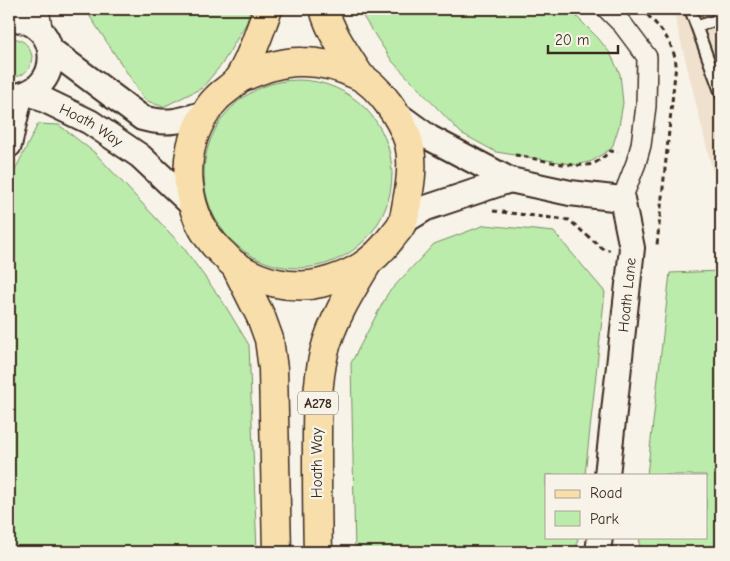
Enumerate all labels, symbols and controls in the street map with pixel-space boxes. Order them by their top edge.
scale bar [548,22,618,54]
text: 20 m [555,31,589,49]
street label: Hoath Way [57,100,126,151]
street label: Hoath Lane [614,256,640,333]
road number: A278 [298,392,338,414]
street label: Hoath Way [308,428,326,498]
legend [545,474,708,538]
text: Road [590,484,622,502]
text: Park [590,510,619,528]

